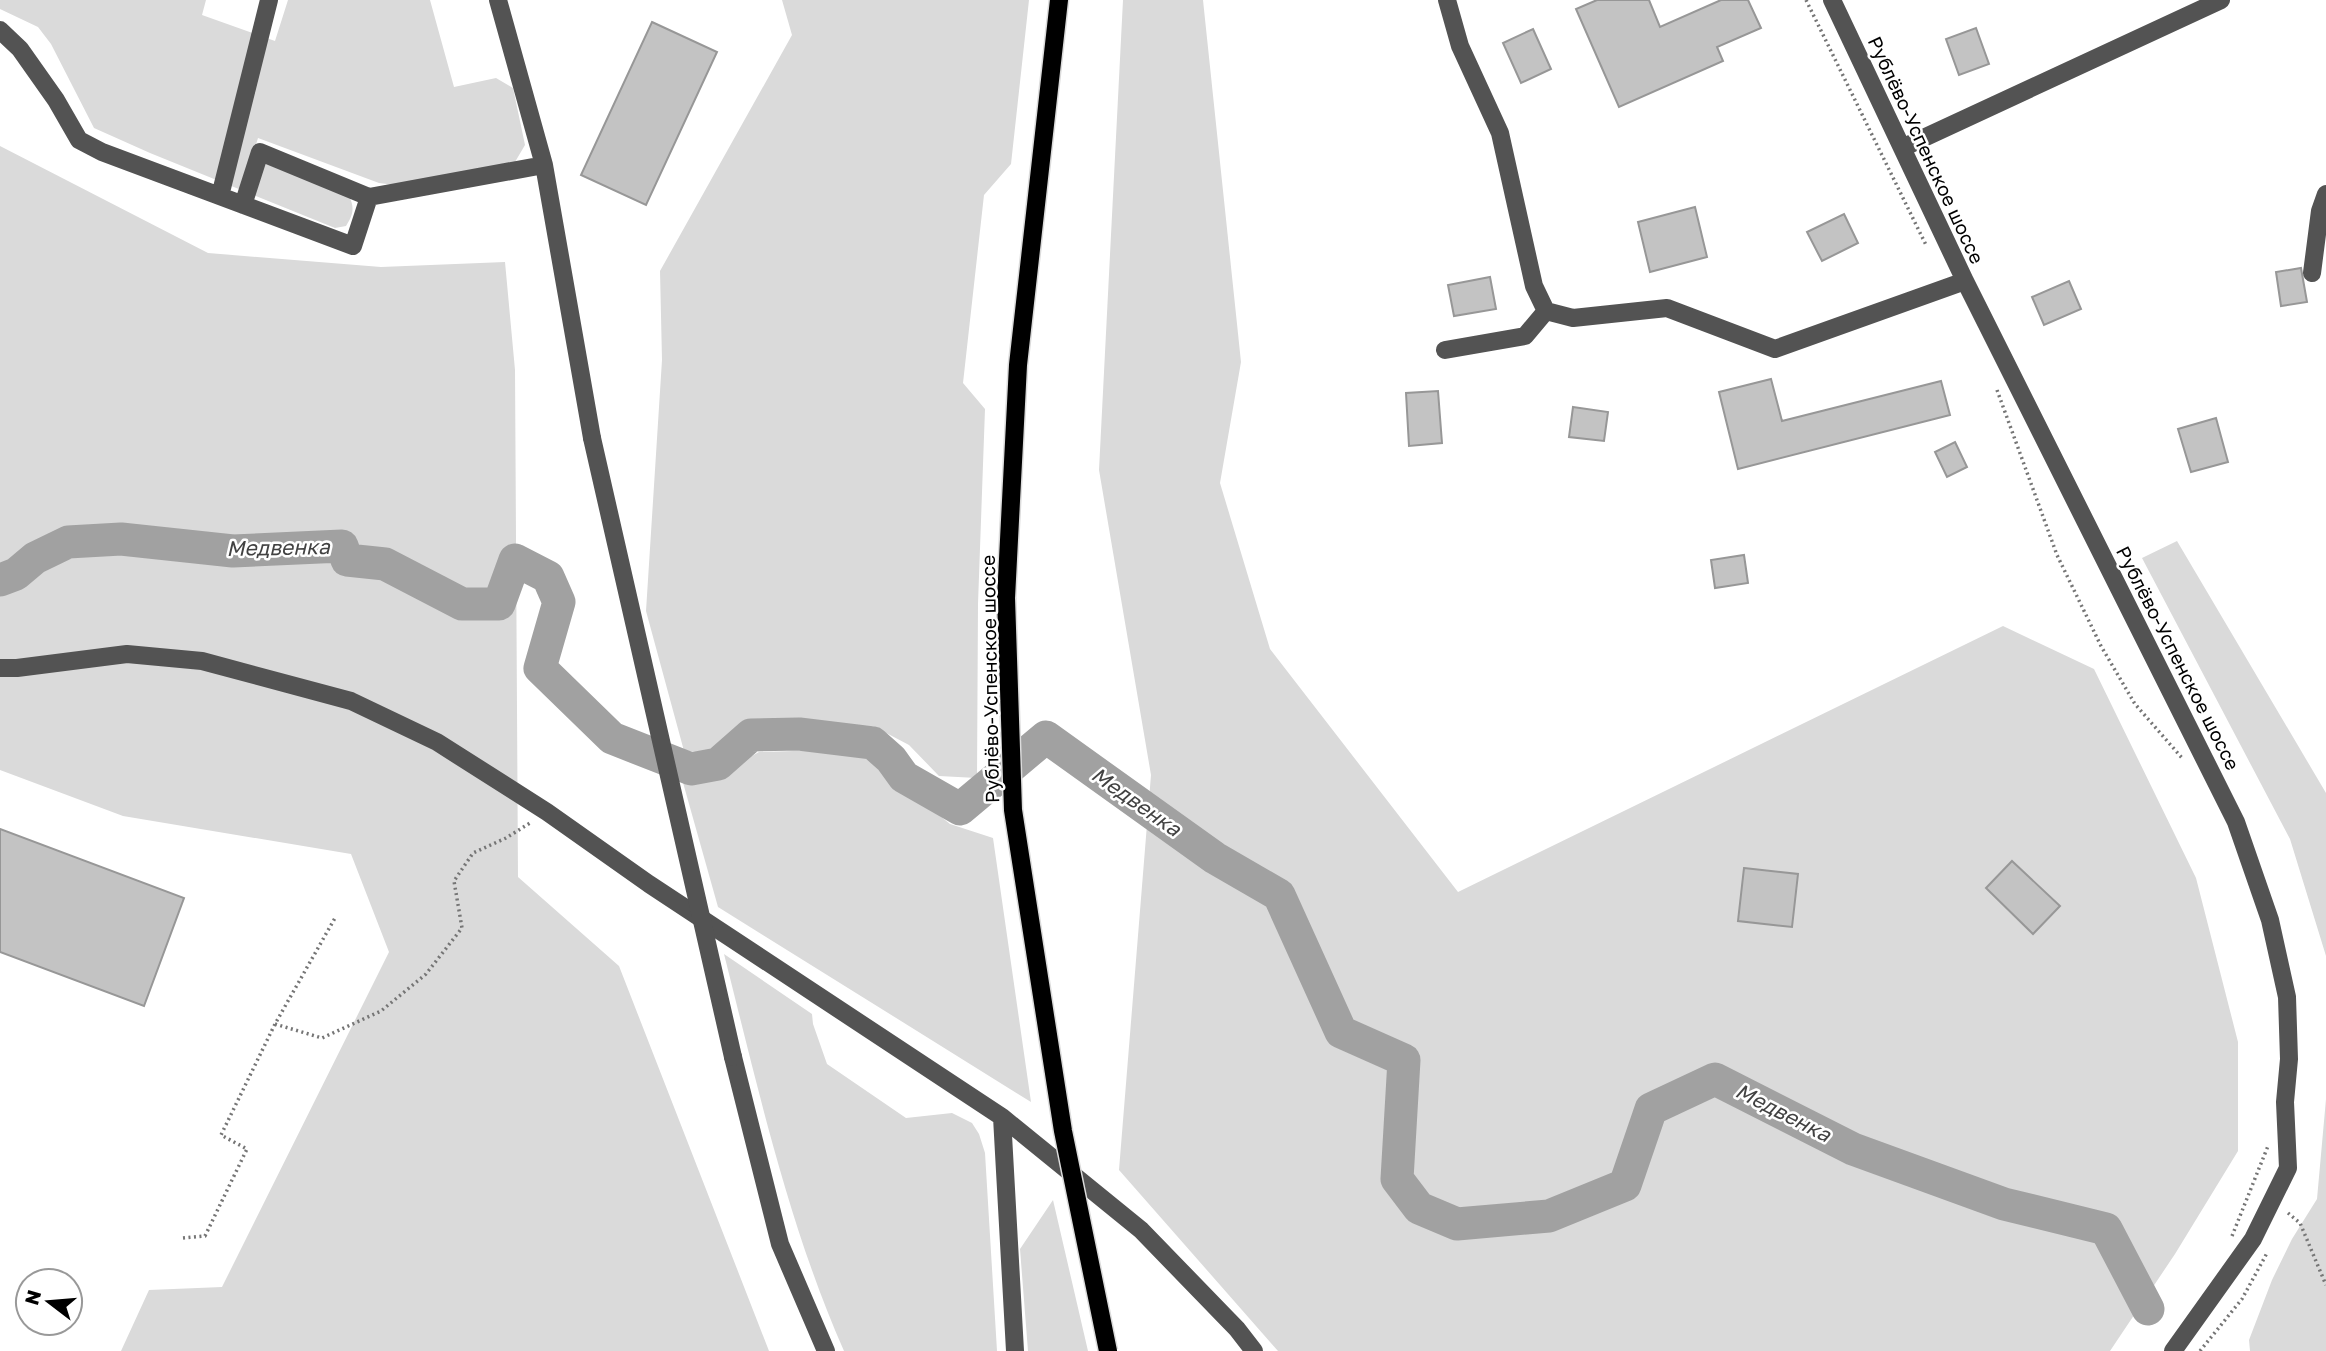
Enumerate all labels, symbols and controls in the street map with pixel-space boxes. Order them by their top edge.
street label: Рублёво-Успенское шоссе [1864,32,1989,267]
water label: Медвенка [226,533,331,561]
street label: Рублёво-Успенское шоссе [2112,542,2245,774]
street label: Рублёво-Успенское шоссе [976,555,1003,803]
water label: Медвенка [1087,761,1187,842]
water label: Медвенка [1732,1077,1836,1148]
north arrow [14,1267,84,1337]
text: N [19,1287,45,1307]

